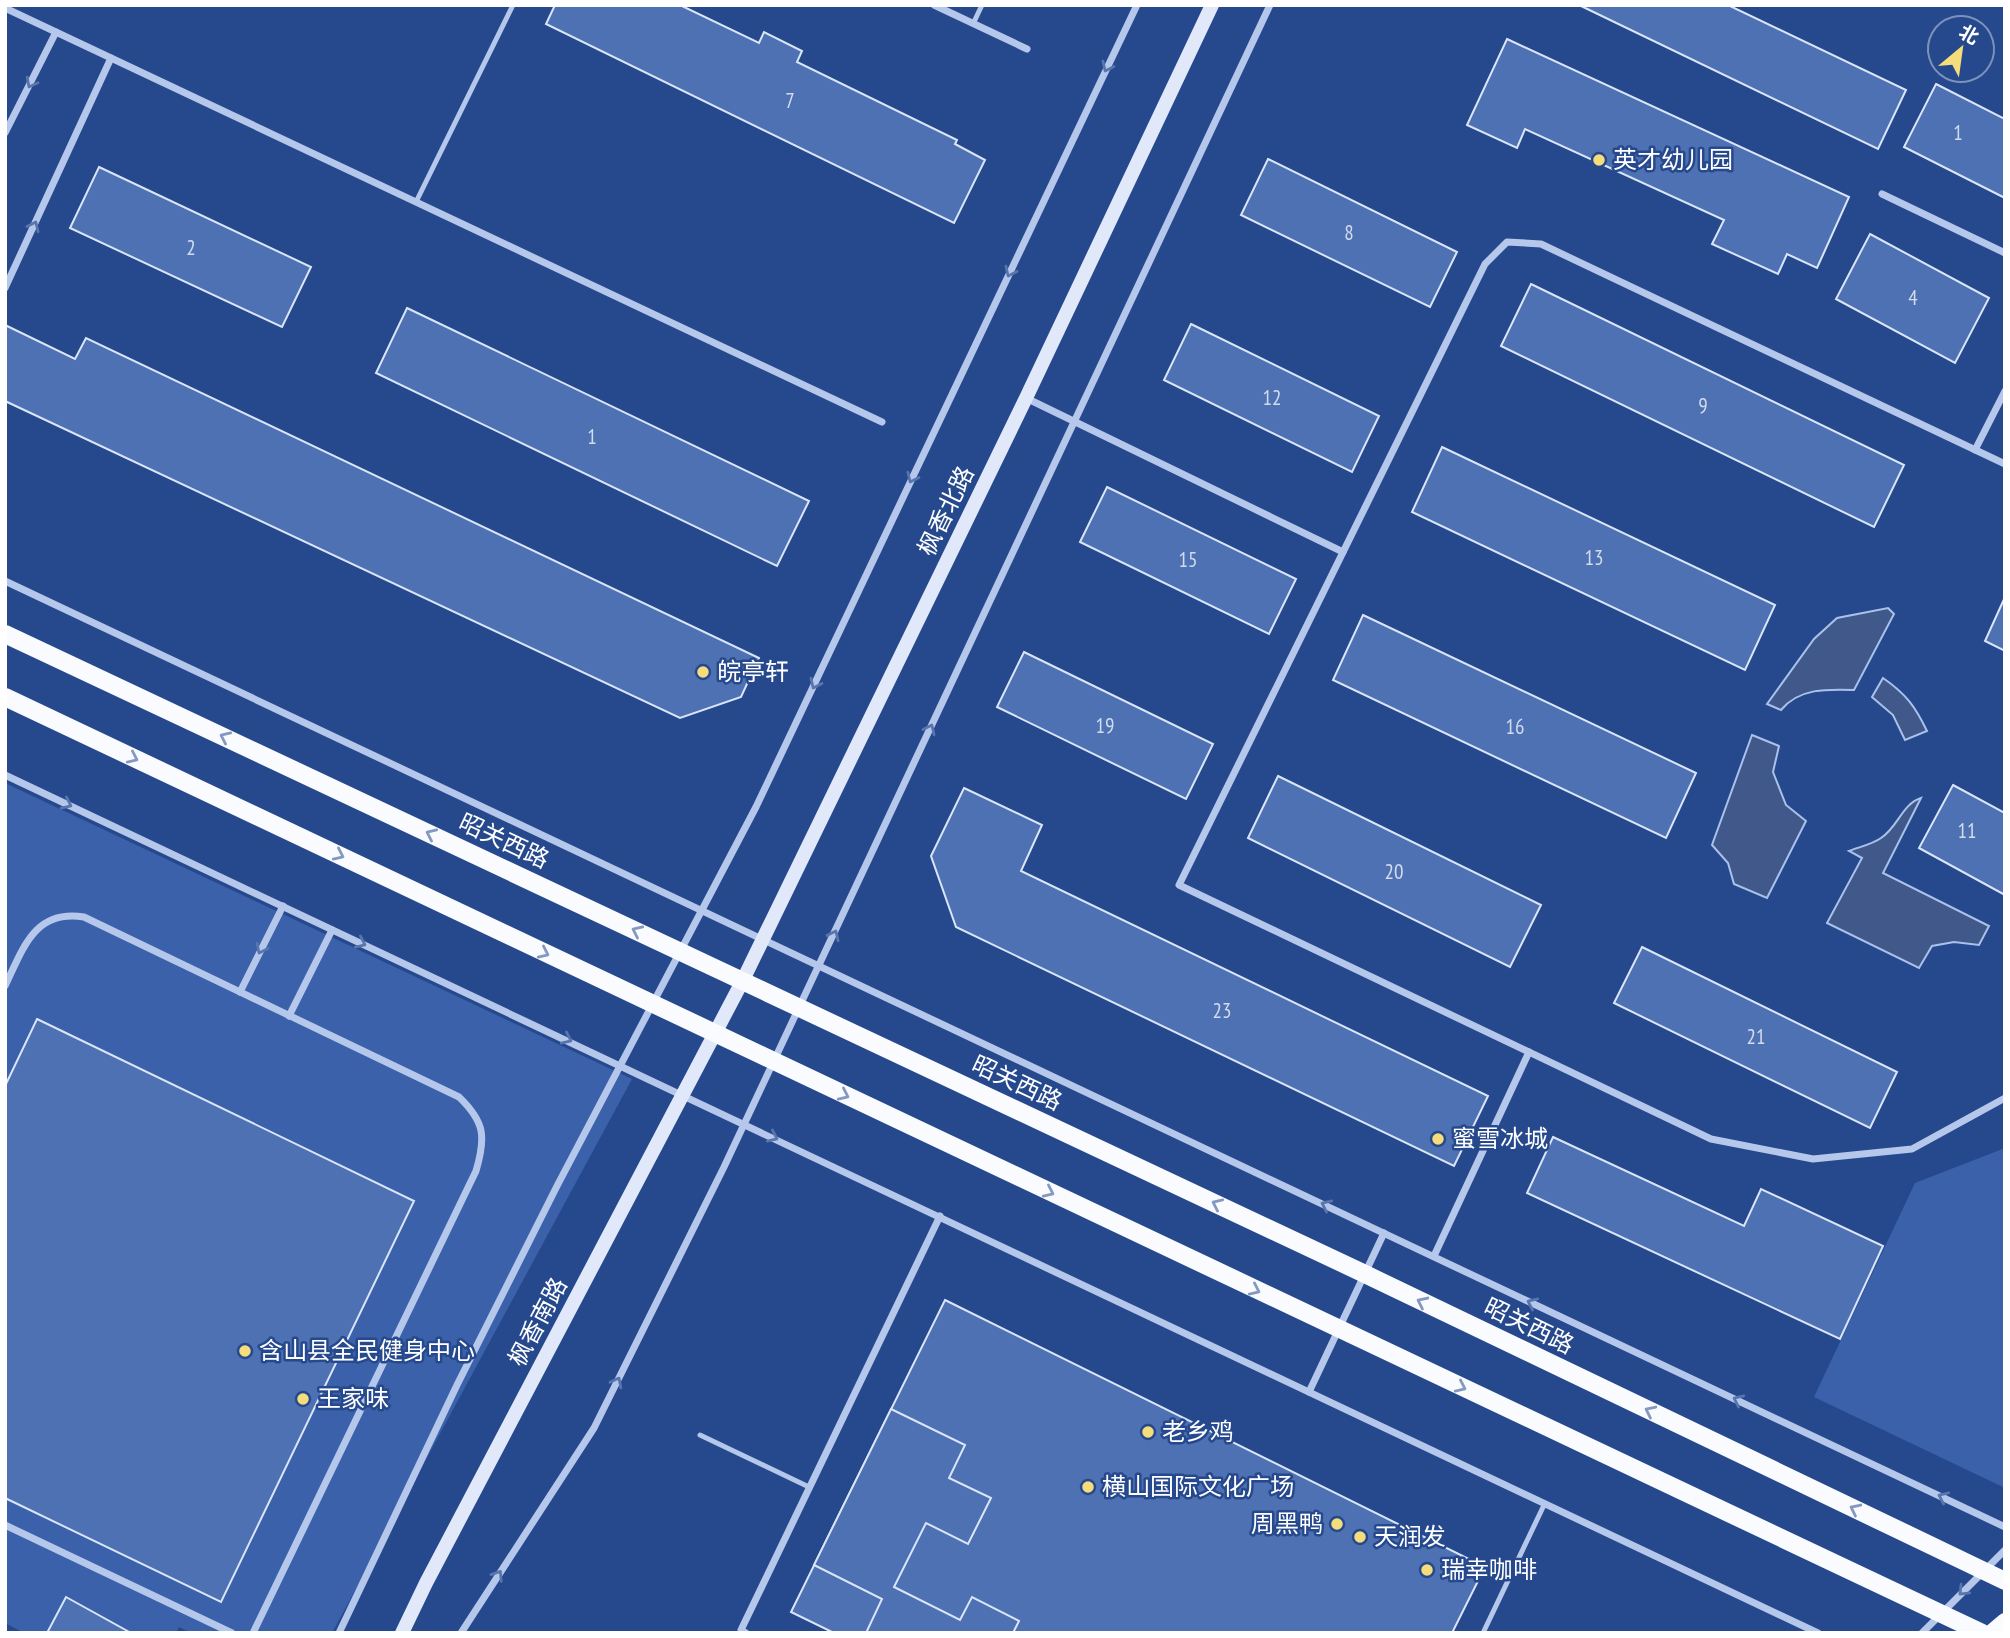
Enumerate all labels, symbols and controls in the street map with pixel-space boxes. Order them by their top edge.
north arrow [1926,14,1996,84]
text: 北 [1955,19,1983,49]
one-way arrow [1102,60,1116,72]
one-way arrow [25,76,39,88]
house number: 7 [785,87,795,114]
house number: 1 [1953,119,1963,146]
place label: 英才幼儿园 [1613,144,1733,175]
marker: 英才幼儿园 [1591,152,1607,168]
house number: 8 [1344,219,1354,246]
one-way arrow [26,221,40,233]
house number: 2 [186,234,196,261]
one-way arrow [1004,265,1018,278]
house number: 4 [1908,284,1918,311]
house number: 12 [1263,384,1281,411]
house number: 9 [1698,392,1708,419]
house number: 1 [587,423,597,450]
street label: 枫香北路 [911,461,981,561]
one-way arrow [907,471,921,483]
house number: 13 [1585,544,1603,571]
house number: 15 [1179,546,1197,573]
place label: 皖亭轩 [717,656,789,687]
marker: 皖亭轩 [695,664,711,680]
one-way arrow [809,676,823,689]
house number: 19 [1096,712,1114,739]
house number: 16 [1506,713,1524,740]
one-way arrow [922,724,936,736]
one-way arrow [220,731,232,745]
one-way arrow [126,750,138,764]
one-way arrow [60,796,72,810]
street label: 昭关西路 [454,806,554,875]
house number: 11 [1958,817,1976,844]
one-way arrow [426,828,438,842]
one-way arrow [332,847,344,861]
house number: 20 [1385,858,1403,885]
one-way arrow [632,925,644,939]
one-way arrow [825,930,839,942]
one-way arrow [354,935,366,949]
one-way arrow [256,942,270,954]
one-way arrow [537,945,549,959]
house number: 23 [1213,997,1231,1024]
house number: 21 [1747,1023,1765,1050]
one-way arrow [560,1031,572,1045]
street label: 昭关西路 [967,1048,1067,1117]
one-way arrow [837,1087,849,1101]
place label: 蜜雪冰城 [1452,1123,1548,1154]
one-way arrow [766,1129,778,1143]
marker: 蜜雪冰城 [1430,1131,1446,1147]
one-way arrow [1042,1184,1054,1198]
one-way arrow [1212,1198,1224,1212]
one-way arrow [1321,1200,1333,1214]
street label: 枫香南路 [501,1272,574,1371]
one-way arrow [1248,1281,1260,1295]
street label: 昭关西路 [1479,1291,1579,1361]
one-way arrow [1417,1296,1430,1310]
one-way arrow [1527,1297,1539,1311]
place label: 含山县全民健身中心 [259,1335,475,1366]
marker: 含山县全民健身中心 [237,1343,253,1359]
one-way arrow [608,1377,622,1389]
one-way arrow [1454,1378,1466,1392]
place label: 王家味 [317,1383,389,1414]
marker: 王家味 [295,1391,311,1407]
one-way arrow [1732,1394,1745,1408]
one-way arrow [1645,1405,1657,1419]
place label: 老乡鸡 [1162,1416,1234,1447]
marker: 老乡鸡 [1140,1424,1156,1440]
place label: 横山国际文化广场 [1102,1471,1294,1502]
marker: 横山国际文化广场 [1080,1479,1096,1495]
one-way arrow [1938,1492,1950,1506]
one-way arrow [1850,1503,1862,1517]
place label: 周黑鸭 [1251,1508,1323,1539]
marker: 周黑鸭 [1329,1516,1345,1532]
place label: 天润发 [1374,1521,1446,1552]
marker: 天润发 [1352,1529,1368,1545]
place label: 瑞幸咖啡 [1441,1554,1537,1585]
marker: 瑞幸咖啡 [1419,1562,1435,1578]
one-way arrow [490,1570,503,1583]
one-way arrow [1959,1583,1972,1596]

